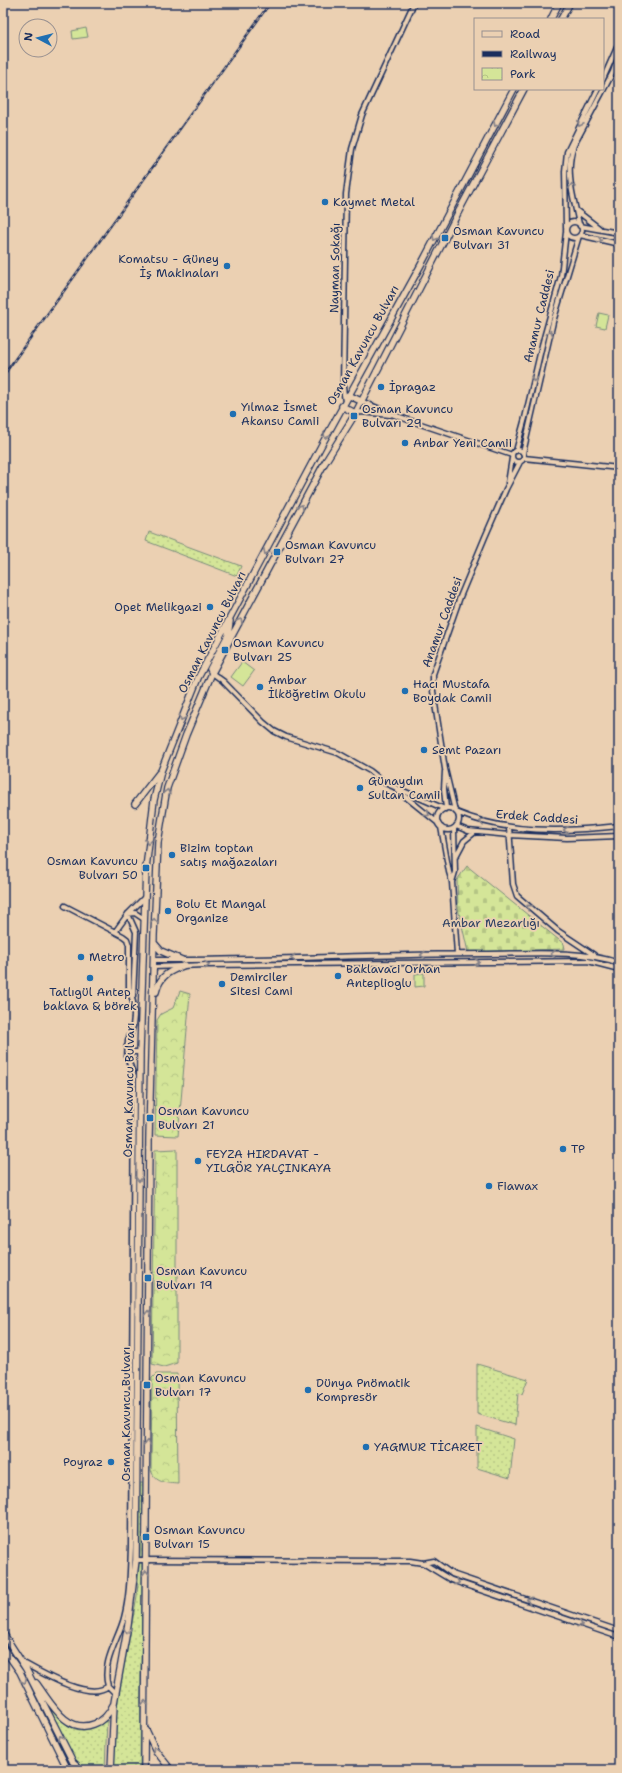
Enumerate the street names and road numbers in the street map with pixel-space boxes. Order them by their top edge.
street label: Nayman Sokağı [326,223,344,313]
street label: Anamur Caddesi [520,268,558,364]
street label: Osman Kavuncu Bulvarı [323,282,403,408]
street label: Osman Kavuncu Bulvarı [174,568,250,696]
street label: Anamur Caddesi [418,574,466,670]
street label: Erdek Caddesi [495,806,579,828]
street label: Osman Kavuncu Bulvarı [120,1022,138,1158]
street label: Osman Kavuncu Bulvarı [118,1347,134,1481]

